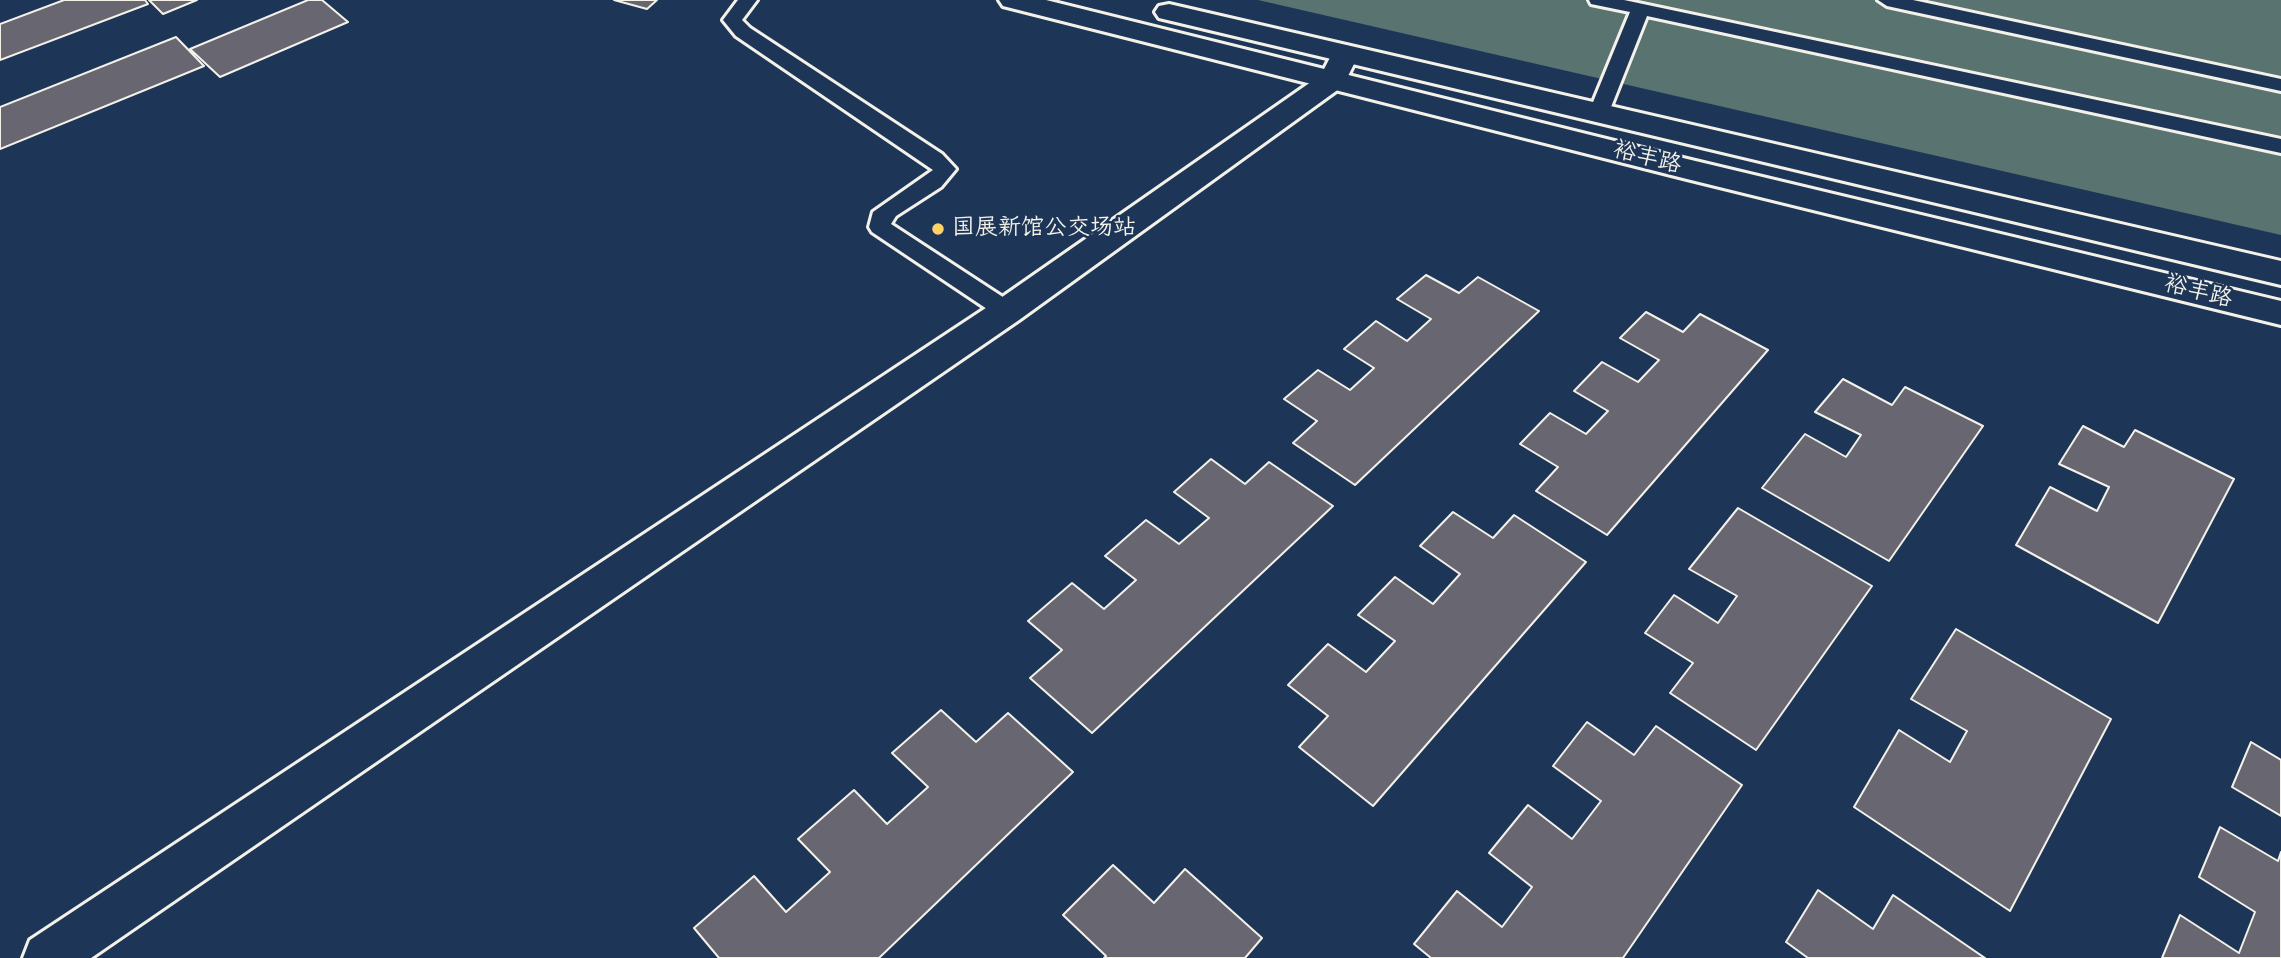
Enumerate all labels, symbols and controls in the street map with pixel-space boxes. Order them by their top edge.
street label: 裕丰路 [1610,137,1684,181]
place label: 国展新馆公交场站 [952,215,1136,243]
marker: 国展新馆公交场站 [930,221,946,237]
street label: 裕丰路 [2161,271,2235,315]

